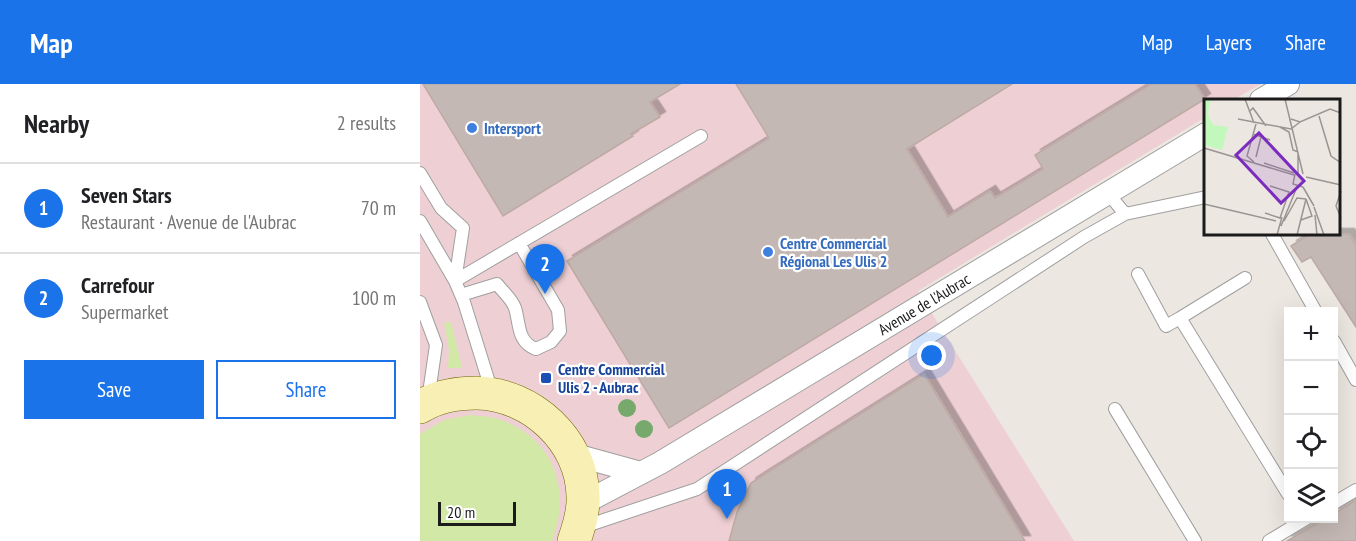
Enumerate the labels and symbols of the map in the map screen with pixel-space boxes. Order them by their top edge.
inset map [1204,99,1341,236]
place label: Intersport [484,118,541,138]
marker: Intersport [465,121,479,135]
place label: Centre Commercial Régional Les Ulis 2 [780,233,887,271]
pin: 2 [526,244,564,294]
marker: Centre Commercial Régional Les Ulis 2 [761,245,775,259]
street label: Avenue de l'Aubrac [874,269,974,339]
your location [917,341,946,370]
place label: Centre Commercial Ulis 2 - Aubrac [558,359,665,397]
marker: Centre Commercial Ulis 2 - Aubrac [539,371,553,385]
pin: 1 [708,470,746,519]
scale bar [438,499,516,526]

